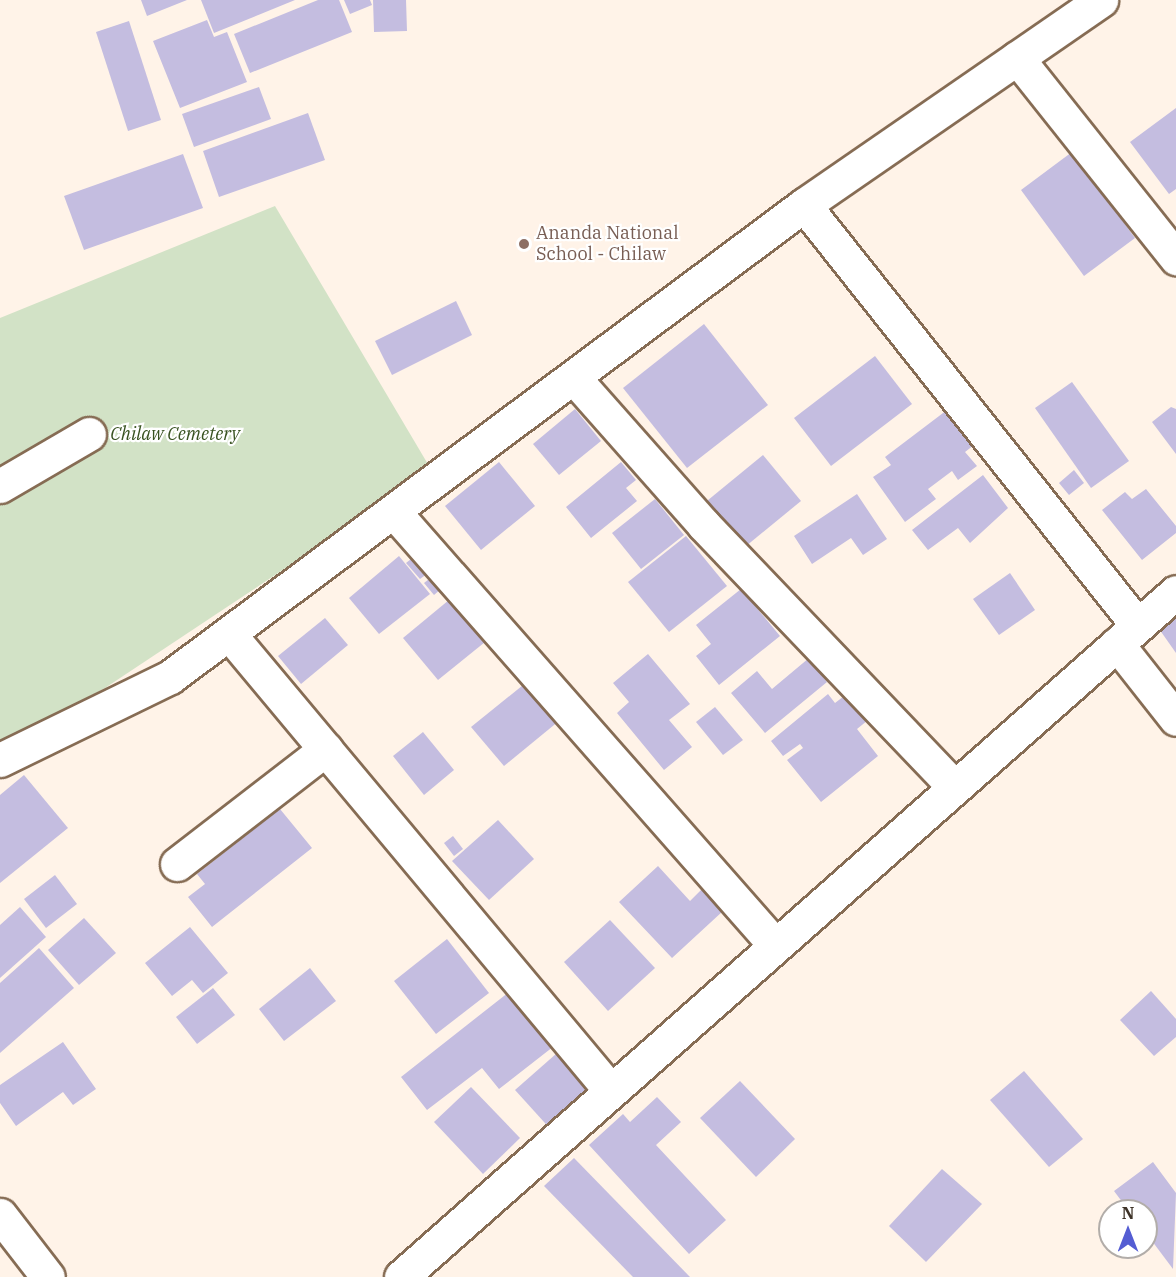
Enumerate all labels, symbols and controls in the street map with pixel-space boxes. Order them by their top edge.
place label: Ananda National School - Chilaw [536,223,679,266]
marker: Ananda National School - Chilaw [517,237,531,251]
park label: Chilaw Cemetery [110,423,240,445]
north arrow [1098,1199,1158,1259]
text: N [1122,1203,1134,1223]

